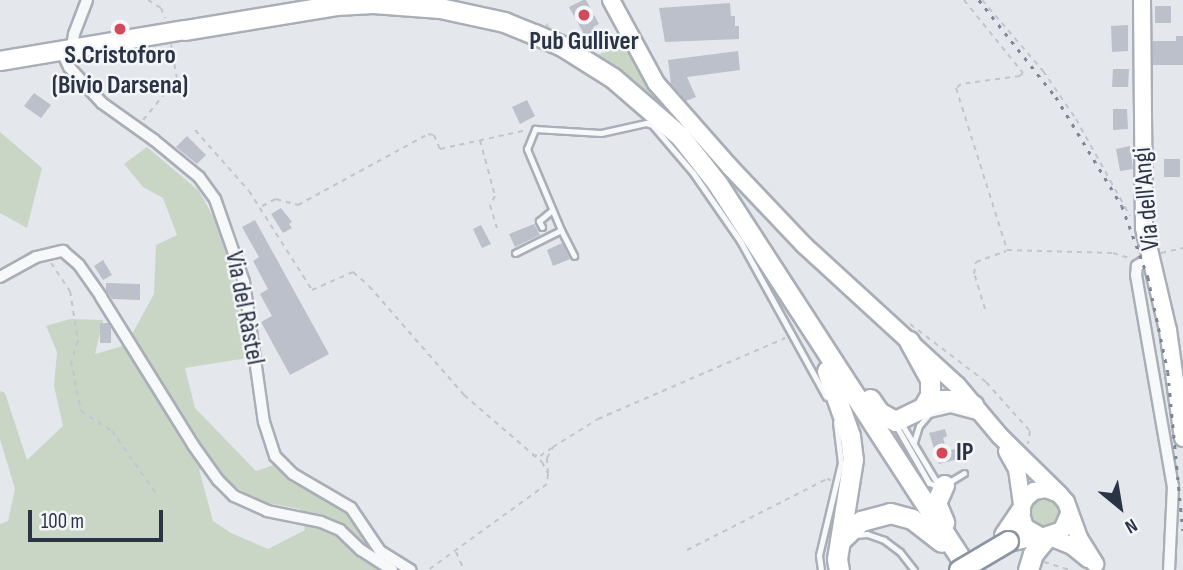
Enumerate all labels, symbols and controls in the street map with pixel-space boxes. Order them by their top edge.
marker: Pub Gulliver [576,7,592,23]
marker: S.Cristoforo (Bivio Darsena) [112,21,128,37]
place label: Pub Gulliver [529,26,639,58]
place label: S.Cristoforo (Bivio Darsena) [52,40,188,102]
street label: Via dell'Angi [1127,146,1167,252]
street label: Via del Ràstel [218,249,270,367]
place label: IP [956,437,974,469]
marker: IP [934,445,950,461]
north arrow [1085,472,1155,542]
scale bar [32,496,166,540]
text: 100 m [41,509,84,534]
text: N [1121,513,1141,538]

